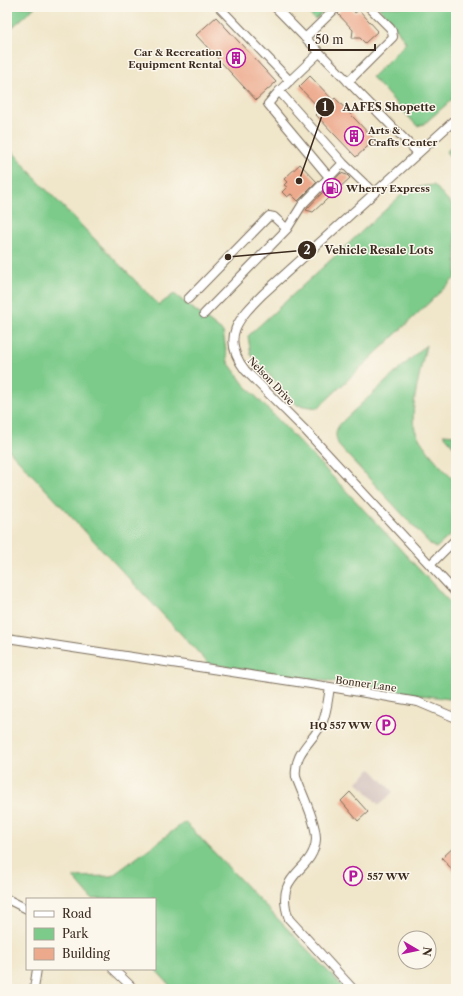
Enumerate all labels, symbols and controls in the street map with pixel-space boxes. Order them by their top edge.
scale bar [309,26,375,52]
text: 50 m [315,32,344,47]
place label: Car & Recreation Equipment Rental [128,46,222,71]
building icon: Car & Recreation Equipment Rental [225,47,247,69]
callout: AAFES Shopette [315,95,444,118]
text: 1 [322,99,328,114]
text: AAFES Shopette [341,100,436,114]
place label: Arts & Crafts Center [367,124,438,149]
building icon: Arts & Crafts Center [343,125,365,147]
fuel station icon: Wherry Express [321,177,343,199]
place label: Wherry Express [345,182,430,195]
callout: Vehicle Resale Lots [297,239,441,262]
text: 2 [303,242,311,257]
text: Vehicle Resale Lots [324,243,433,257]
street label: Nelson Drive [245,354,297,408]
street label: Bonner Lane [335,673,398,695]
parking icon: HQ 557 WW [375,714,397,736]
place label: HQ 557 WW [310,719,373,732]
parking icon: 557 WW [342,865,364,887]
place label: 557 WW [367,870,410,883]
legend [26,898,156,970]
text: Road [62,906,92,921]
text: Park [62,926,89,941]
north arrow [397,930,437,970]
text: Building [62,946,110,961]
text: N [419,946,435,958]

